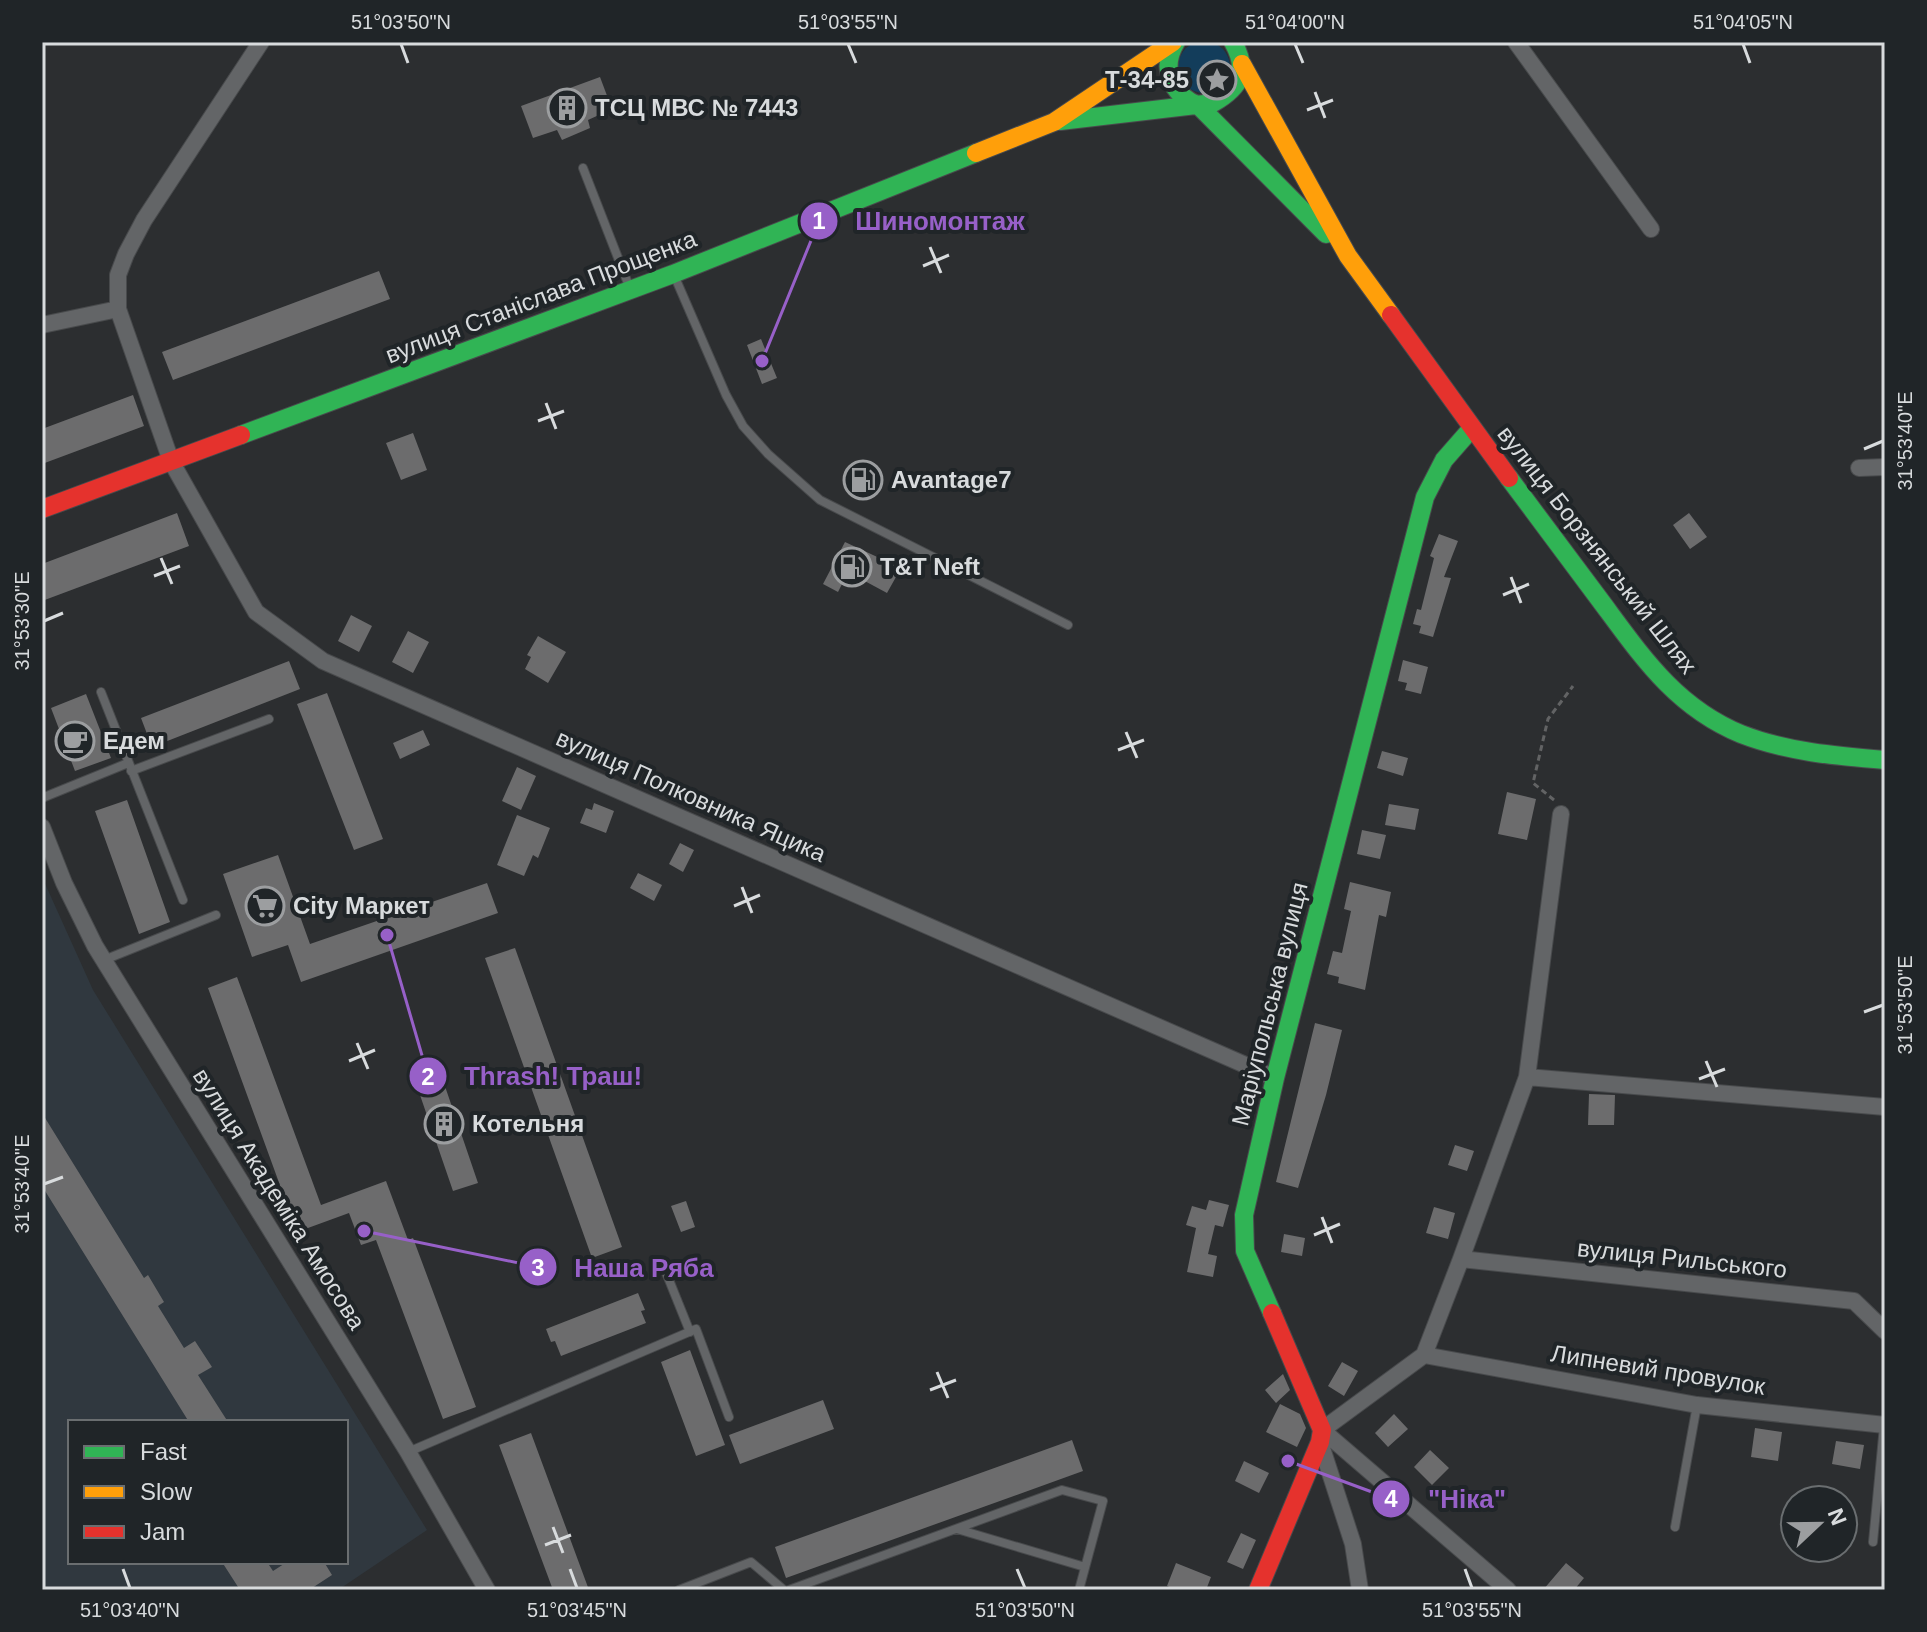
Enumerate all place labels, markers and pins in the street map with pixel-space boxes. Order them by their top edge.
place icon: Т-34-85 [1196,59,1238,101]
place label: Т-34-85 [1105,66,1189,93]
building icon: ТСЦ МВС № 7443 [546,87,588,129]
place label: ТСЦ МВС № 7443 [595,94,798,121]
callout: Шиномонтаж [799,196,1040,246]
fuel station icon: Avantage7 [842,459,884,501]
place label: Avantage7 [891,466,1012,493]
fuel station icon: T&T Neft [831,546,873,588]
place label: T&T Neft [880,553,980,580]
cafe icon: Едем [54,720,96,762]
place label: Едем [103,727,165,754]
supermarket icon: City Маркет [244,885,286,927]
place label: City Маркет [293,892,430,919]
callout: Thrash! Траш! [408,1051,658,1101]
building icon: Котельня [423,1103,465,1145]
place label: Котельня [472,1110,584,1137]
callout: Наша Ряба [518,1242,729,1292]
callout: "Ніка" [1371,1474,1522,1524]

